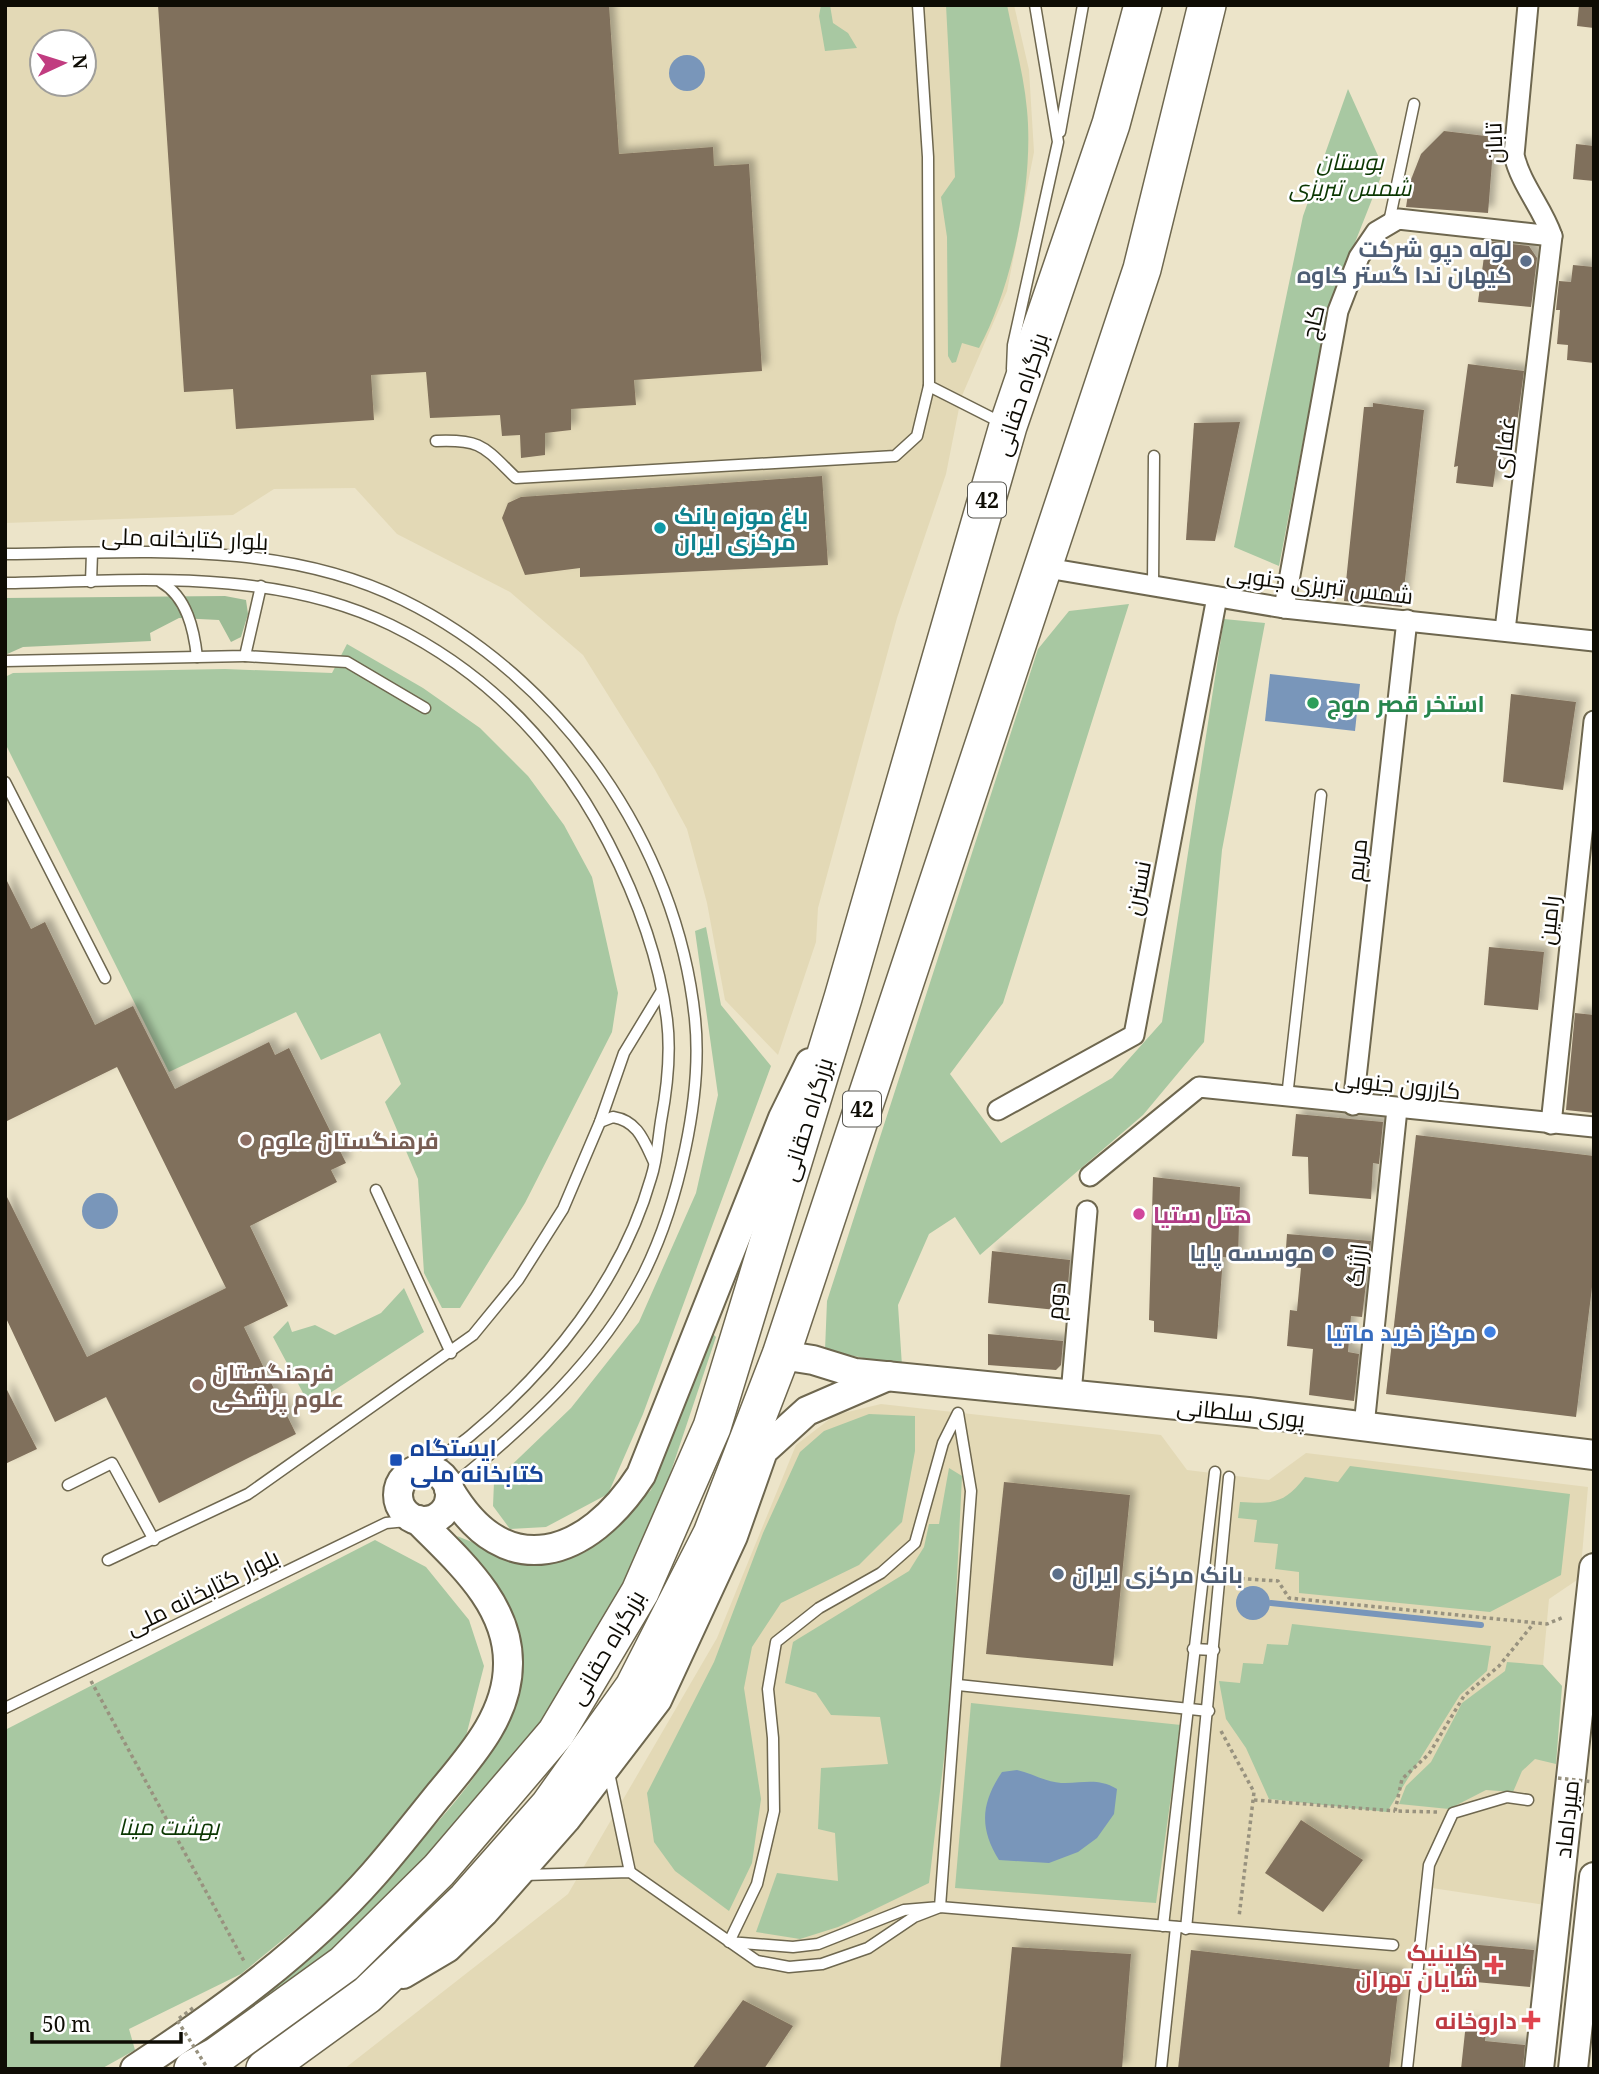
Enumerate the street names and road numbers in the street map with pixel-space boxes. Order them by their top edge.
street label: تابان [1476,122,1510,164]
street label: کاج [1293,302,1332,343]
street label: بزرگراه حقانی [985,328,1055,460]
street label: غفارى [1483,414,1523,480]
road number: 42 [968,482,1006,518]
street label: بلوار کتابخانه ملی [101,519,269,557]
street label: شمس تبریزی جنوبی [1225,557,1415,611]
street label: مریم [1338,837,1375,883]
street label: نسترن [1116,858,1158,918]
street label: رامین [1529,894,1567,946]
street label: بزرگراه حقانی [772,1053,840,1185]
street label: کازرون جنوبی [1333,1061,1463,1107]
road number: 42 [843,1092,881,1126]
street label: ارژنگ [1338,1242,1374,1288]
street label: دوم [1037,1281,1074,1321]
street label: پوری سلطانی [1175,1389,1307,1435]
street label: بلوار کتابخانه ملی [120,1540,284,1642]
street label: بزرگراه حقانی [560,1584,652,1710]
street label: میرداماد [1546,1778,1586,1860]

